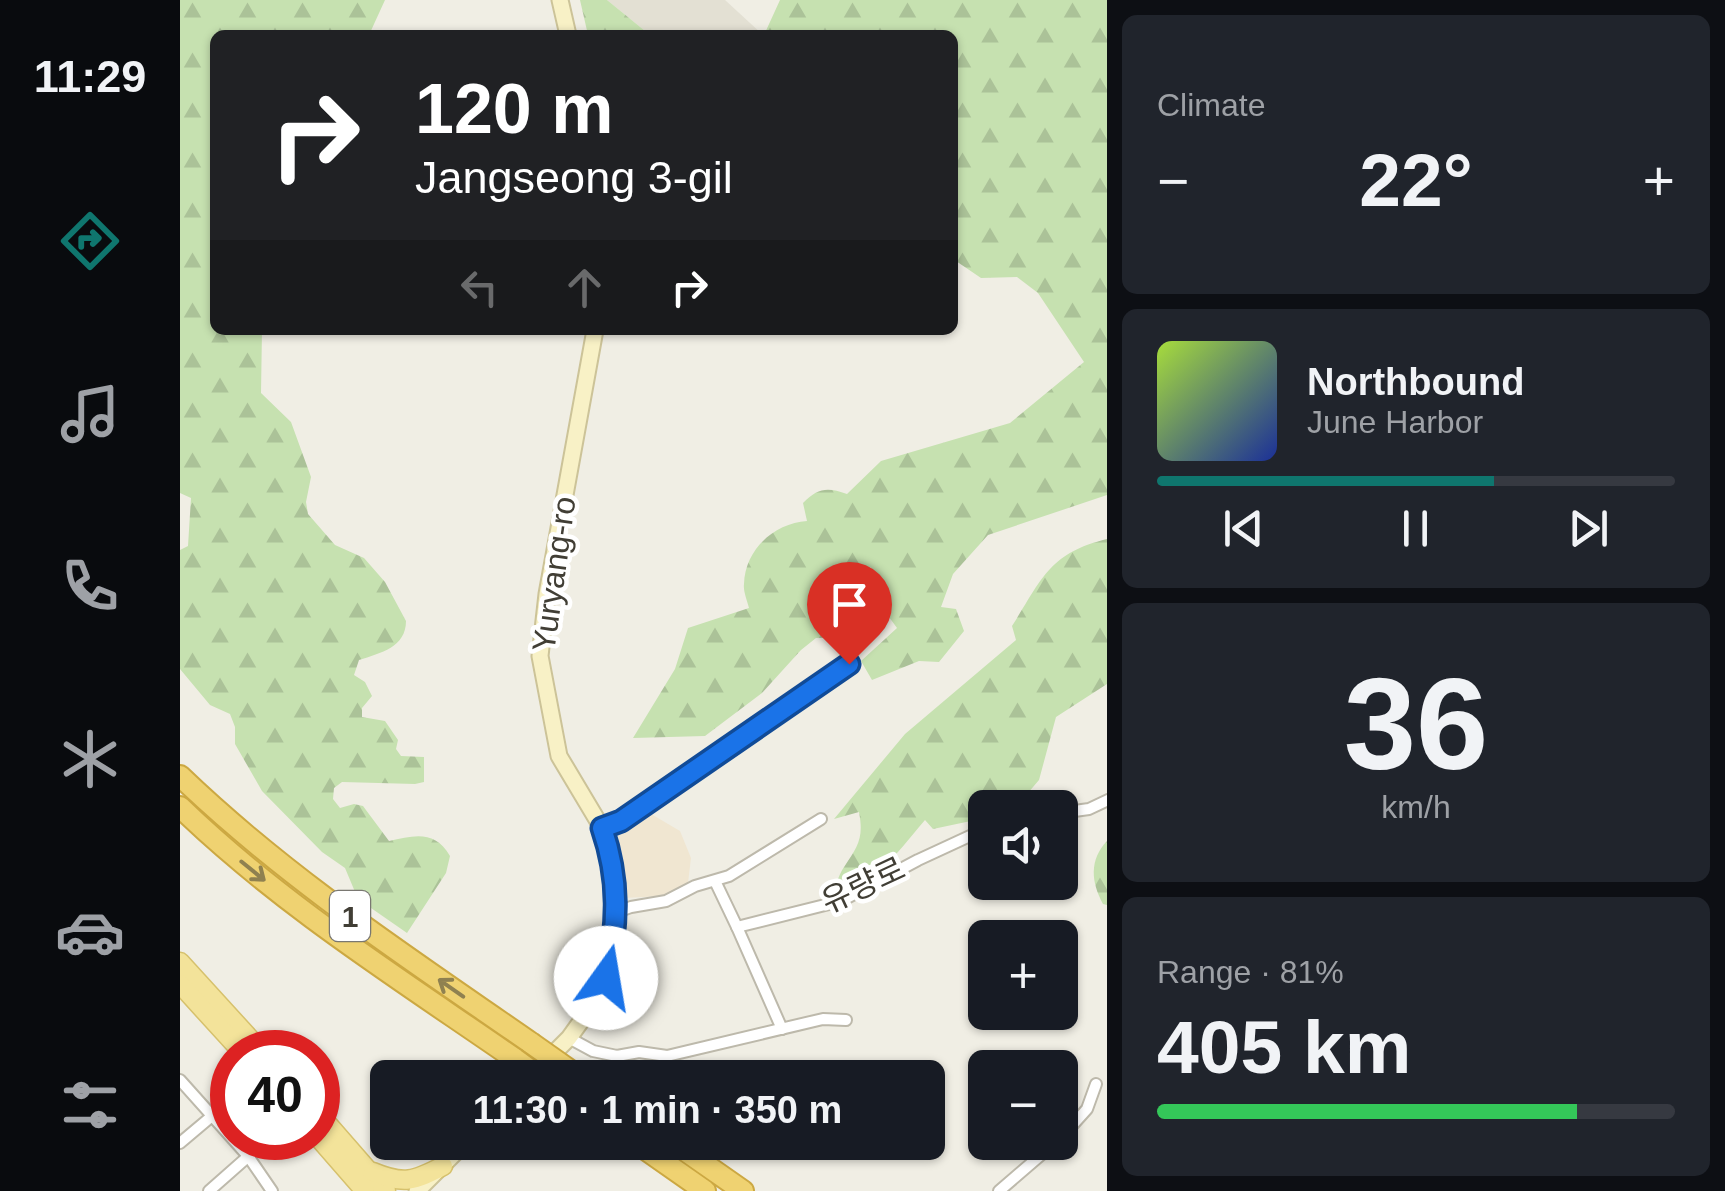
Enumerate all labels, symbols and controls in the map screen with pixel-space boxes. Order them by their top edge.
text: 11:29 [34,51,146,102]
icon: right [250,70,380,200]
text: 120 m [415,70,613,148]
text: Climate [1157,87,1265,123]
text: 22° [1359,138,1473,222]
text: − [1157,150,1189,212]
text: + [1643,150,1675,212]
text: Jangseong 3-gil [415,152,733,203]
icon: directions [55,206,125,276]
icon: left [452,260,507,315]
icon: ahead [557,260,612,315]
icon: right [662,260,717,315]
text: Northbound [1307,361,1524,403]
icon: music [55,379,125,449]
text: June Harbor [1307,404,1483,440]
street label: Yuryang-ro [525,494,583,654]
icon: previous [1216,501,1271,556]
icon: pause [1388,501,1443,556]
icon: next [1561,501,1616,556]
icon: phone [55,551,125,621]
pin [807,562,892,665]
icon: arrive [822,577,877,632]
text: 36 [1344,651,1488,797]
icon: climate [55,724,125,794]
text: km/h [1381,789,1451,825]
map controls [968,790,1078,1160]
button: sound [968,790,1078,900]
street label: 유량로 [815,850,911,920]
one-way arrow [240,860,266,882]
road number: 1 [330,891,370,941]
icon: car [55,897,125,967]
button: + [968,920,1078,1030]
position arrow [554,926,658,1030]
text: Range · 81% [1157,954,1344,990]
one-way arrow [438,978,465,999]
text: 405 km [1157,1005,1411,1089]
speed limit sign: 40 [210,1030,340,1160]
button: − [968,1050,1078,1160]
icon: filters [55,1070,125,1140]
text: 11:30 · 1 min · 350 m [473,1089,842,1131]

